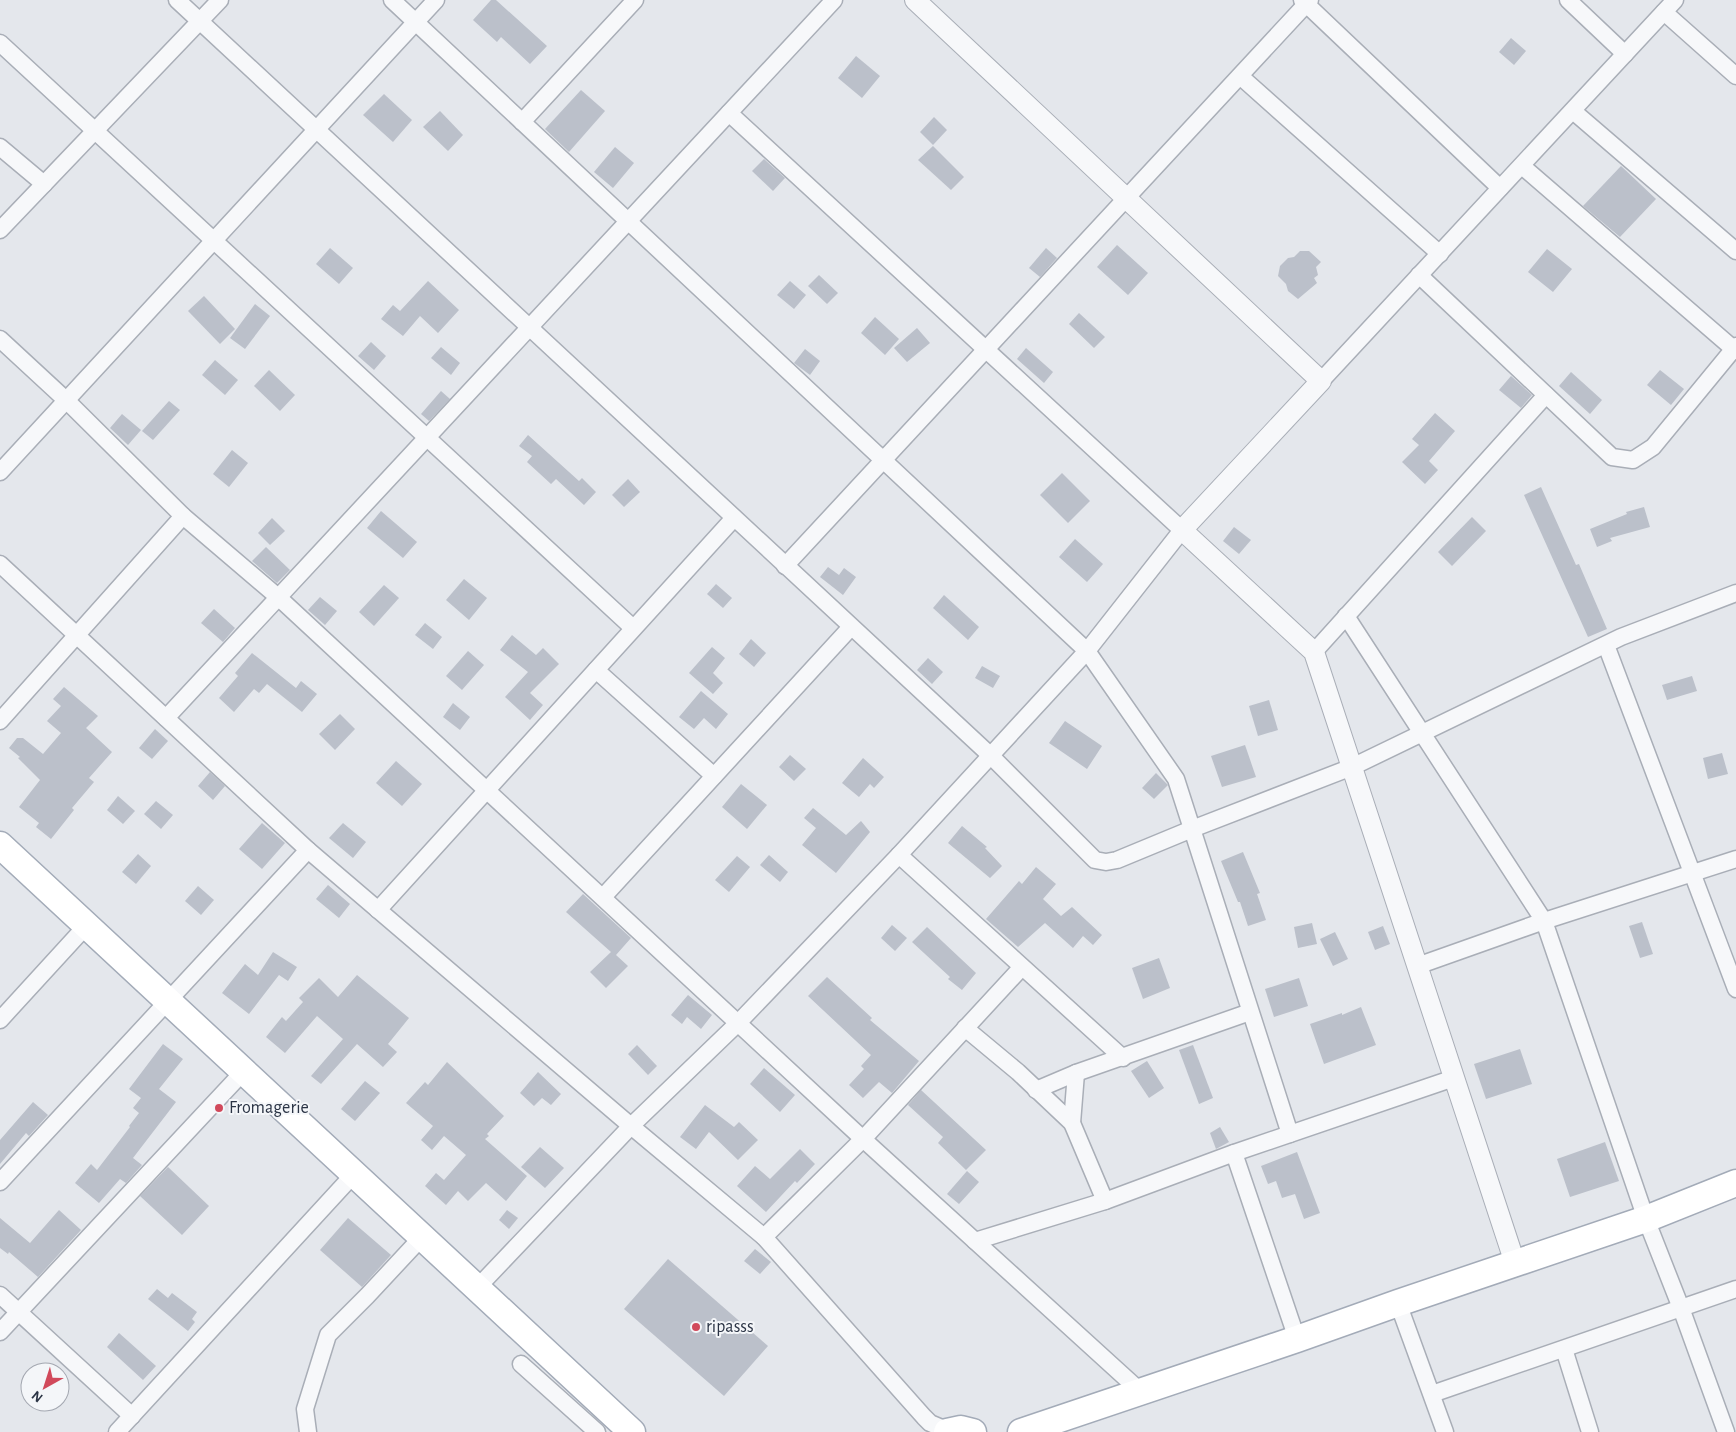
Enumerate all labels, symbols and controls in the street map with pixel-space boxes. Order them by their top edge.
place label: Fromagerie [229,1099,309,1117]
marker: Fromagerie [213,1102,225,1114]
place label: ripasss [706,1318,754,1336]
marker: ripasss [690,1321,702,1333]
north arrow [20,1362,70,1412]
text: N [29,1388,46,1405]

